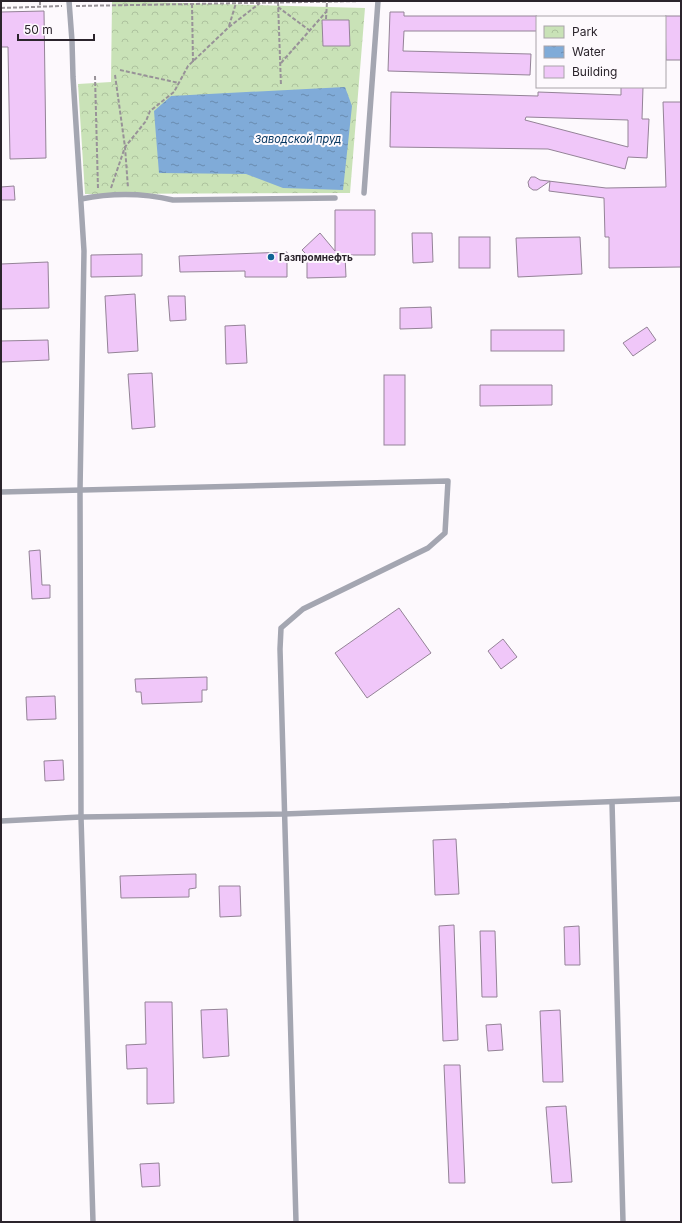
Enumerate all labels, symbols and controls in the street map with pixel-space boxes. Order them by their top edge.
scale bar [18,16,94,42]
legend [536,16,666,88]
text: 50 m [24,22,53,37]
text: Park [572,24,598,39]
text: Water [572,44,606,59]
text: Building [572,64,617,79]
water label: Заводской пруд [254,132,342,146]
place label: Газпромнефть [279,251,353,263]
marker: Газпромнефть [266,252,276,262]

